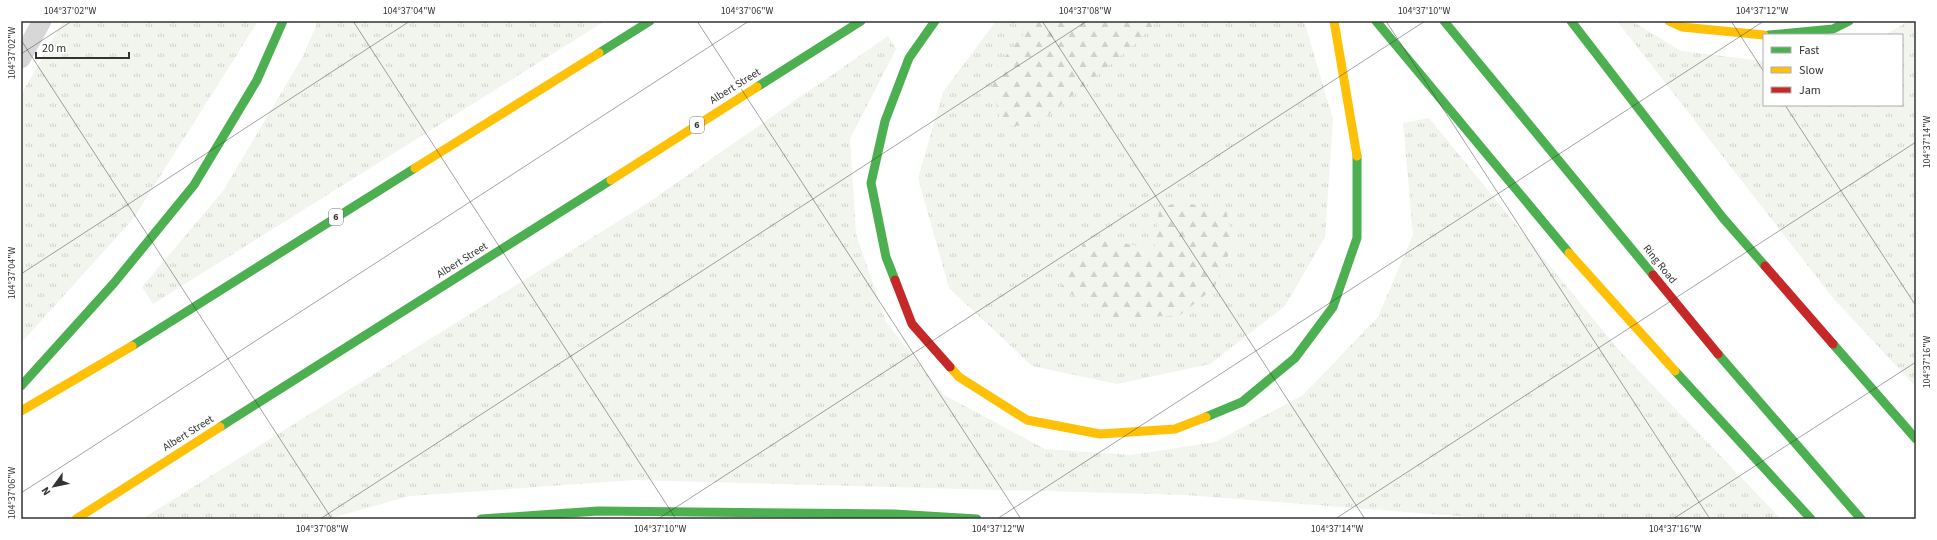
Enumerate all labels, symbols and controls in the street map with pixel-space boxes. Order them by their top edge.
text: 104°37'02"W [44,4,96,18]
text: 104°37'04"W [383,4,435,18]
text: 104°37'06"W [721,4,773,18]
text: 104°37'08"W [1059,4,1111,18]
text: 104°37'10"W [1398,4,1450,18]
text: 104°37'12"W [1736,4,1788,18]
text: 104°37'02"W [5,27,19,79]
scale bar [36,34,129,60]
legend [1763,34,1903,106]
text: 20 m [42,40,66,57]
text: Fast [1799,42,1819,59]
text: Slow [1799,62,1824,79]
street label: Albert Street [707,64,764,108]
text: Jam [1799,82,1821,99]
text: 104°37'14"W [1920,116,1934,168]
road number: 6 [690,117,704,133]
road number: 6 [329,209,343,225]
street label: Albert Street [434,238,491,282]
street label: Ring Road [1640,241,1680,287]
text: 104°37'04"W [5,247,19,299]
text: 104°37'16"W [1920,336,1934,388]
street label: Albert Street [160,411,217,455]
north arrow [34,466,74,506]
text: 104°37'06"W [5,467,19,519]
text: N [38,484,54,498]
text: 104°37'08"W [296,522,348,536]
text: 104°37'10"W [634,522,686,536]
text: 104°37'12"W [972,522,1024,536]
text: 104°37'14"W [1311,522,1363,536]
text: 104°37'16"W [1649,522,1701,536]

